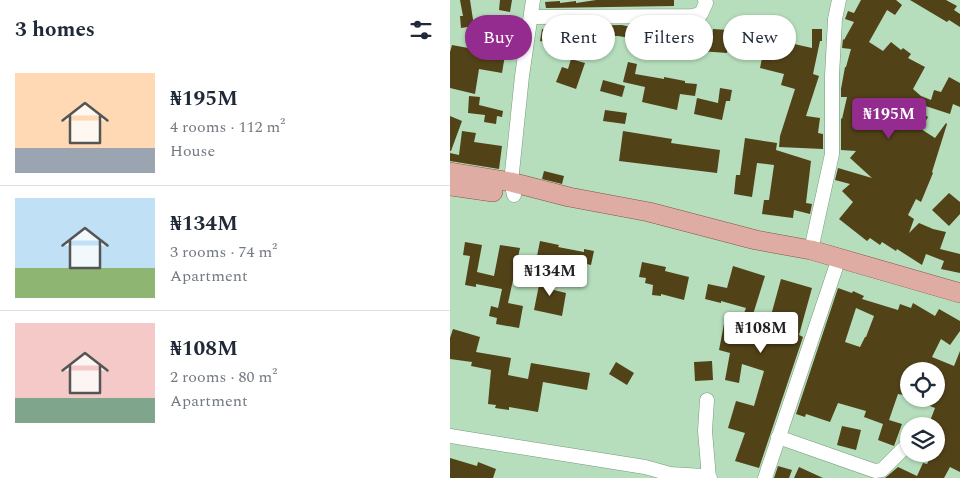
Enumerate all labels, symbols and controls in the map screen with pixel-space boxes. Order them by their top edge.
text: 3 homes [15,14,95,46]
chip: Buy [465,15,532,60]
chip: Rent [542,15,615,60]
chip: Filters [625,15,713,60]
chip: New [723,15,796,60]
icon: filters [407,16,435,44]
text: ₦195M [170,83,238,115]
icon: home [55,93,115,153]
pin: ₦195M [854,98,924,140]
text: ₦195M [863,102,915,126]
text: 4 rooms · 112 m² [170,115,285,139]
text: House [170,139,215,163]
text: ₦134M [170,208,238,240]
icon: home [55,218,115,278]
text: 3 rooms · 74 m² [170,240,277,264]
pin: ₦134M [515,254,585,297]
text: ₦134M [524,259,576,283]
text: Apartment [170,264,248,288]
pin: ₦108M [726,312,796,354]
text: ₦108M [735,316,787,340]
text: ₦108M [170,333,238,365]
icon: home [55,343,115,403]
map controls [900,362,945,462]
button: locate [900,362,945,407]
text: 2 rooms · 80 m² [170,365,277,389]
text: Apartment [170,389,248,413]
button: layers [900,417,945,462]

